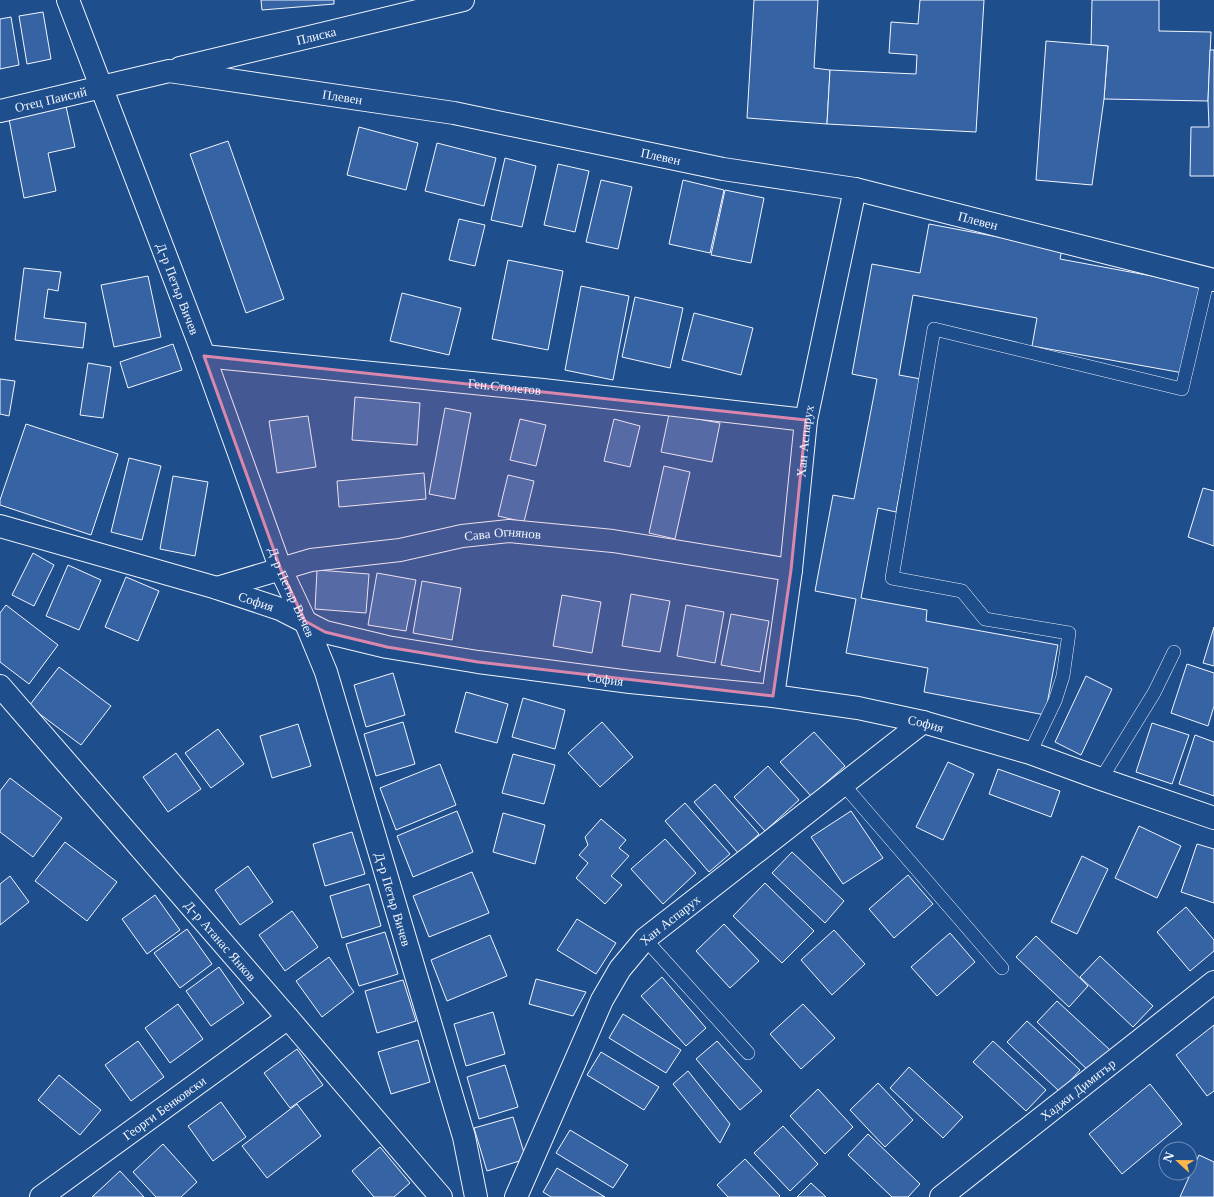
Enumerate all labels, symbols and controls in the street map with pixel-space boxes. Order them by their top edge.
street label: Плиска [295,23,338,49]
street label: Отец Паисий [13,83,88,116]
street label: Плевен [321,86,364,108]
street label: Плевен [639,144,682,169]
street label: Плевен [956,207,1000,234]
street label: Д-р Петър Вичев [153,240,203,337]
street label: Ген.Столетов [467,375,542,399]
street label: Хан Аспарух [792,403,818,478]
street label: Сава Огнянов [463,523,542,545]
street label: Д-р Петър Вичев [264,545,319,640]
street label: София [236,588,276,615]
street label: София [586,668,624,690]
street label: София [906,711,946,737]
street label: Д-р Петър Вичев [371,850,415,948]
street label: Хан Аспарух [635,891,704,949]
street label: Д-р Атанас Янков [181,897,260,985]
street label: Хаджи Димитър [1037,1055,1119,1125]
street label: Георги Бенковски [119,1072,209,1144]
north arrow [1158,1141,1198,1181]
text: N [1160,1149,1177,1165]

